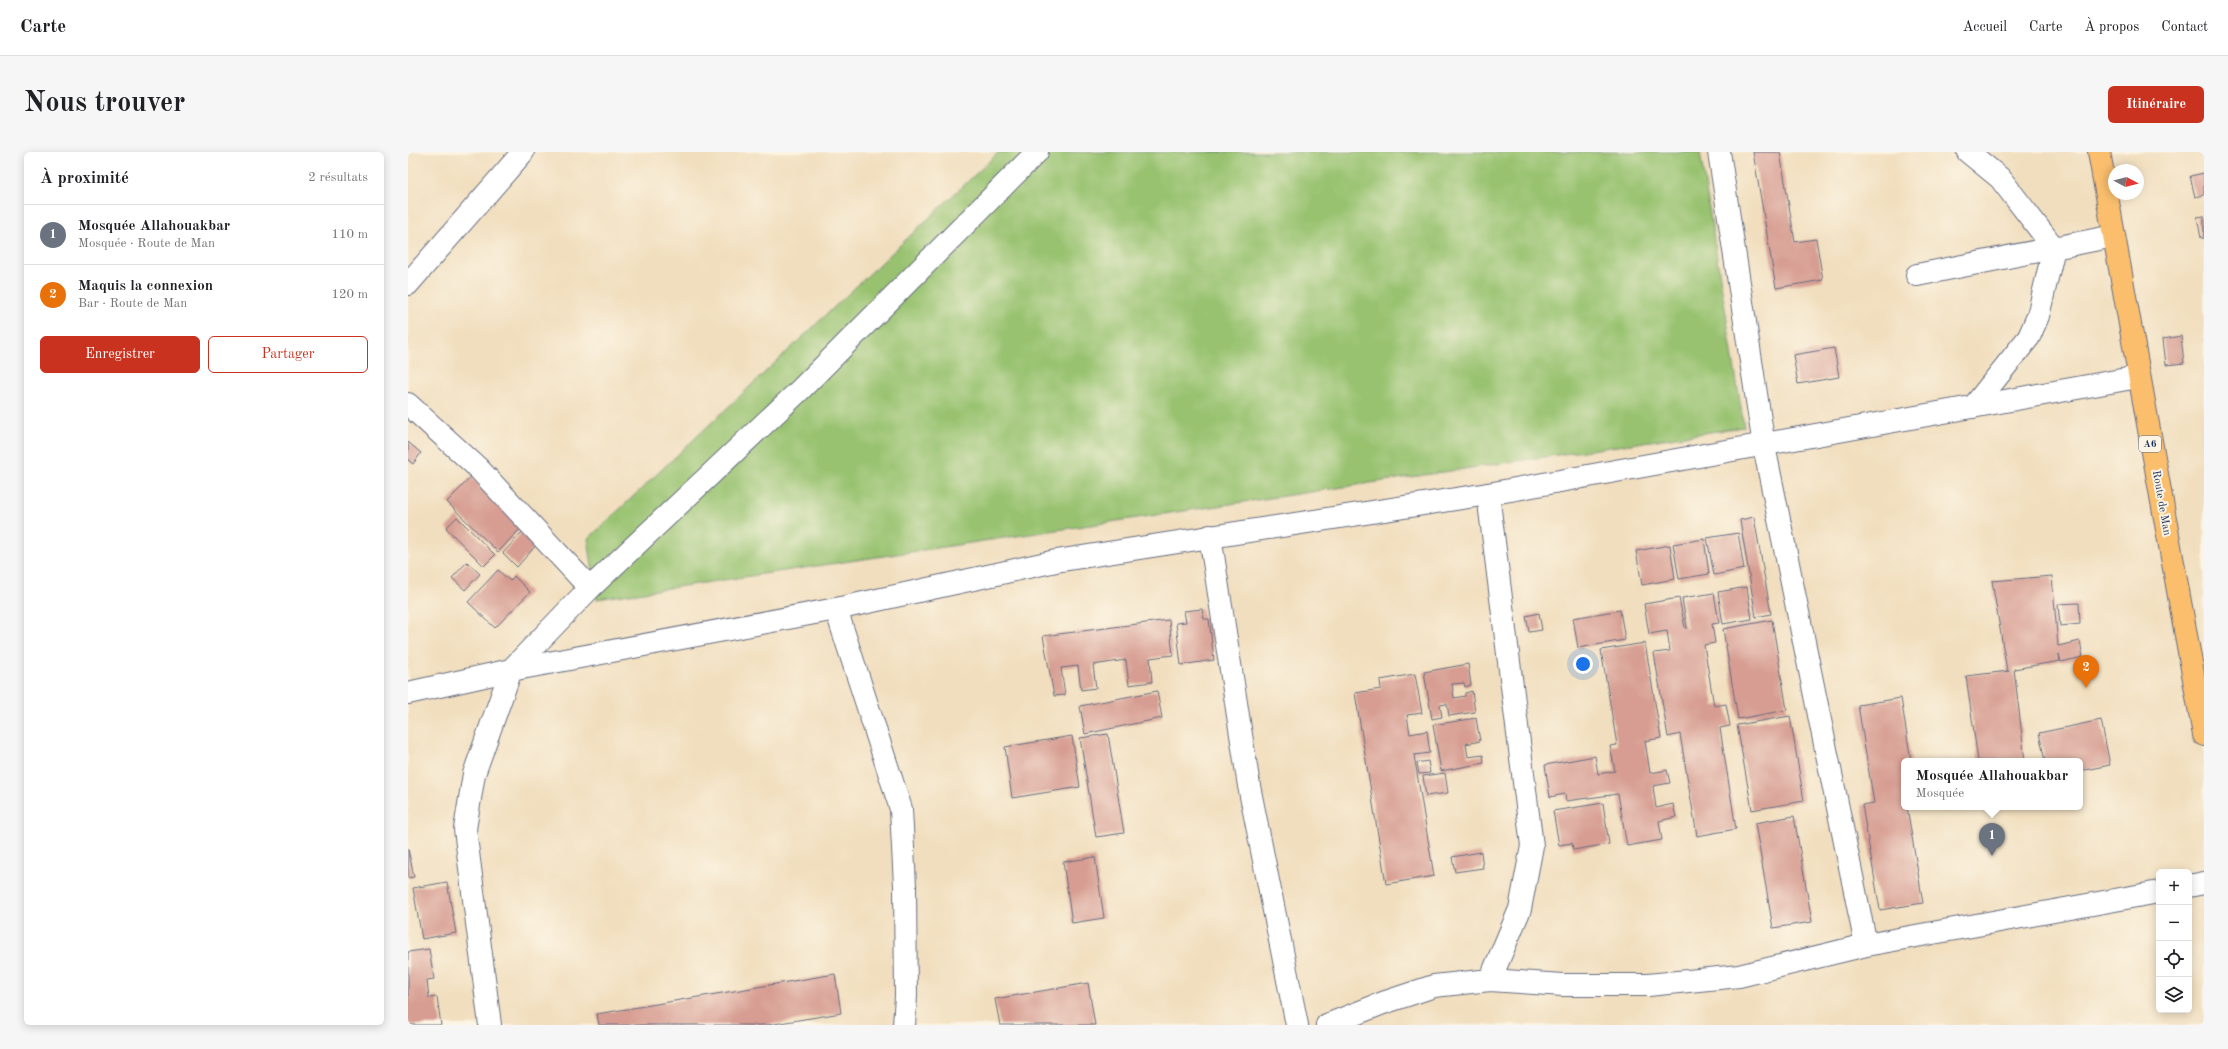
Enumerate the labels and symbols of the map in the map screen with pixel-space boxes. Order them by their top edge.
north arrow [2108,164,2144,200]
road number: A6 [2139,436,2161,452]
street label: Route de Man [2150,470,2172,536]
your location [1573,654,1593,674]
pin: 2 [2073,655,2099,688]
pin: 1 [1979,823,2005,856]

